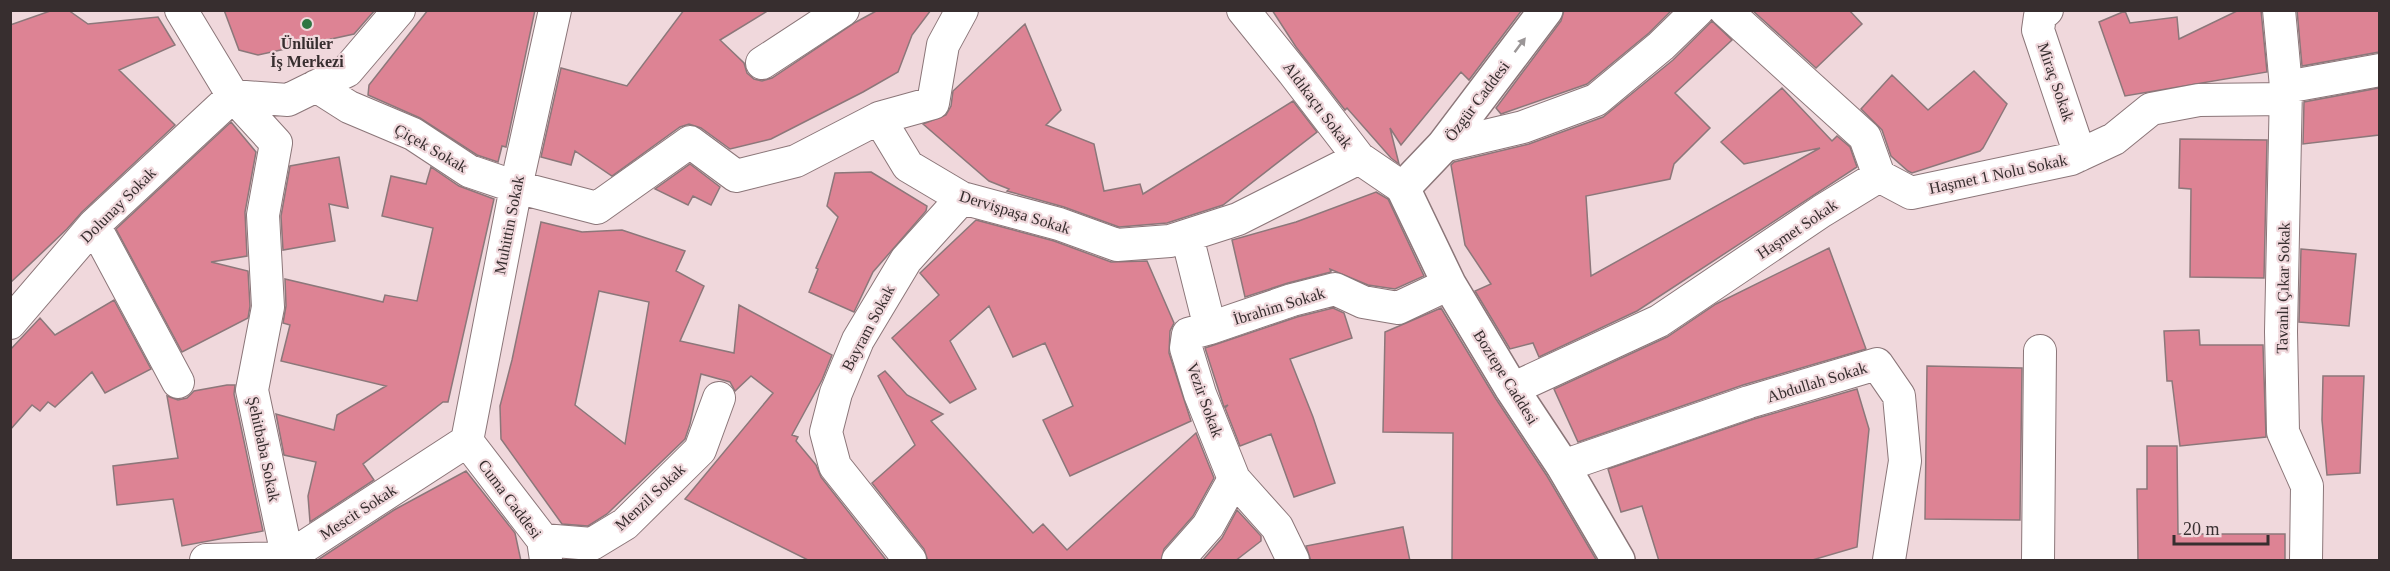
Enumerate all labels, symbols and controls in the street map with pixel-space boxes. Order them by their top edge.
marker: Ünlüler İş Merkezi [300,17,314,31]
place label: Ünlüler İş Merkezi [270,35,344,71]
one-way arrow [1513,38,1525,53]
street label: Miraç Sokak [2034,40,2077,124]
street label: Özgür Caddesi [1441,57,1514,145]
street label: Aldıkaçtı Sokak [1279,59,1356,152]
street label: Çiçek Sokak [391,120,470,177]
street label: Haşmet 1 Nolu Sokak [1927,151,2069,198]
street label: Dolunay Sokak [77,164,160,247]
street label: Muhittin Sokak [491,174,527,276]
street label: Dervişpaşa Sokak [957,187,1073,238]
street label: Haşmet Sokak [1754,196,1841,263]
street label: Tavanlı Çıkar Sokak [2273,222,2294,354]
street label: Bayram Sokak [838,282,899,374]
street label: İbrahim Sokak [1231,284,1327,328]
street label: Boztepe Caddesi [1469,327,1542,428]
street label: Abdullah Sokak [1765,359,1869,405]
street label: Vezir Sokak [1184,361,1226,439]
street label: Şehitbaba Sokak [244,395,283,503]
street label: Cuma Caddesi [475,456,545,542]
street label: Menzil Sokak [612,460,688,534]
street label: Mescit Sokak [317,481,399,543]
scale bar [2174,508,2268,546]
text: 20 m [2183,519,2220,539]

